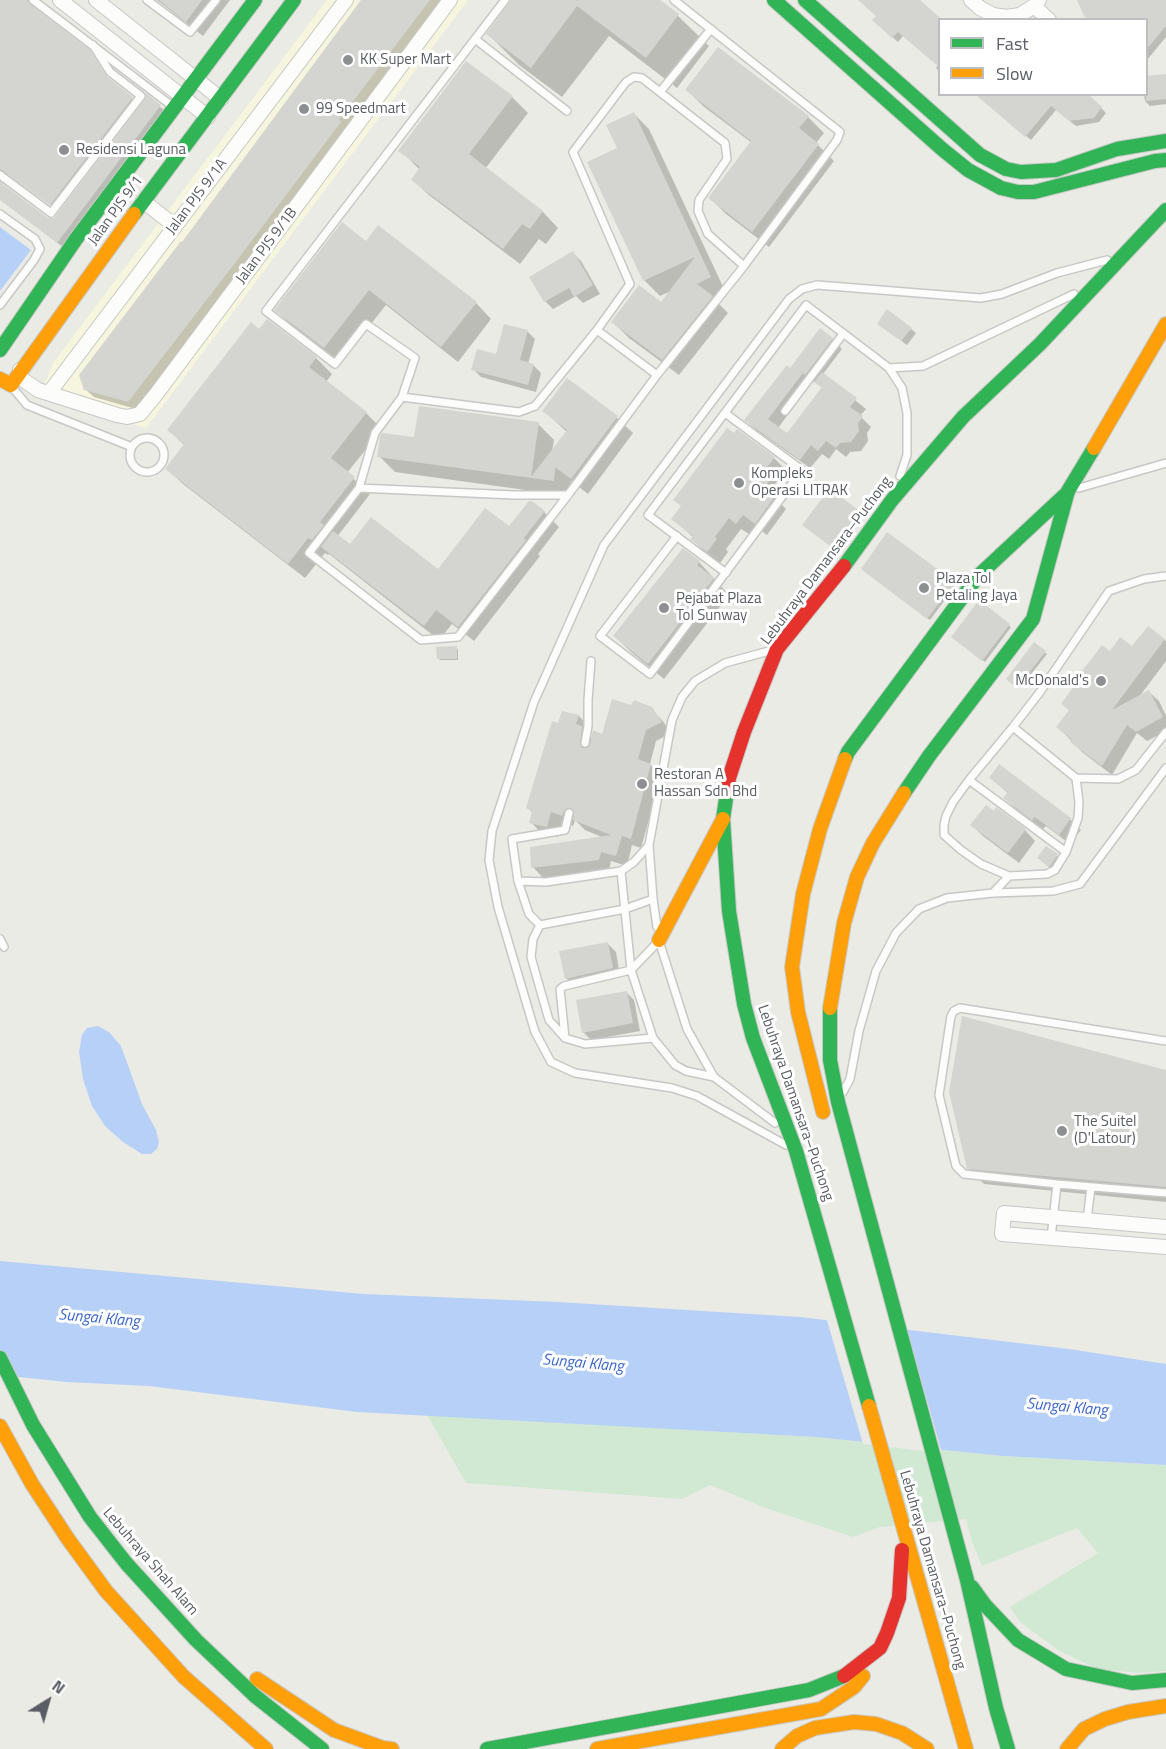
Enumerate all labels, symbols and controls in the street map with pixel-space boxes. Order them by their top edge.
legend [938,18,1148,96]
text: Fast [996,30,1029,57]
place label: KK Super Mart [360,51,451,69]
marker: KK Super Mart [341,53,355,67]
text: Slow [996,60,1033,87]
place label: 99 Speedmart [316,100,406,118]
marker: 99 Speedmart [297,102,311,116]
place label: Residensi Laguna [76,141,186,159]
marker: Residensi Laguna [57,143,71,157]
street label: Jalan PJS 9/1A [163,155,231,239]
street label: Jalan PJS 9/1 [85,173,147,249]
street label: Jalan PJS 9/1B [233,204,301,288]
place label: Kompleks Operasi LITRAK [751,465,848,500]
street label: Lebuhraya Damansara–Puchong [758,473,896,649]
marker: Kompleks Operasi LITRAK [732,476,746,490]
place label: Plaza Tol Petaling Jaya [936,570,1017,605]
marker: Plaza Tol Petaling Jaya [917,581,931,595]
place label: Pejabat Plaza Tol Sunway [676,590,761,625]
marker: Pejabat Plaza Tol Sunway [657,601,671,615]
place label: McDonald's [1015,672,1089,690]
marker: McDonald's [1094,674,1108,688]
place label: Restoran A Hassan Sdn Bhd [654,766,757,801]
marker: Restoran A Hassan Sdn Bhd [635,777,649,791]
street label: Lebuhraya Damansara–Puchong [753,1003,837,1203]
place label: The Suitel (D'Latour) [1074,1113,1137,1148]
marker: The Suitel (D'Latour) [1055,1124,1069,1138]
water label: Sungai Klang [58,1306,140,1332]
water label: Sungai Klang [542,1351,624,1377]
water label: Sungai Klang [1026,1395,1108,1421]
street label: Lebuhraya Damansara–Puchong [895,1468,969,1672]
street label: Lebuhraya Shah Alam [98,1505,202,1619]
north arrow [18,1671,78,1731]
text: N [47,1674,70,1700]

